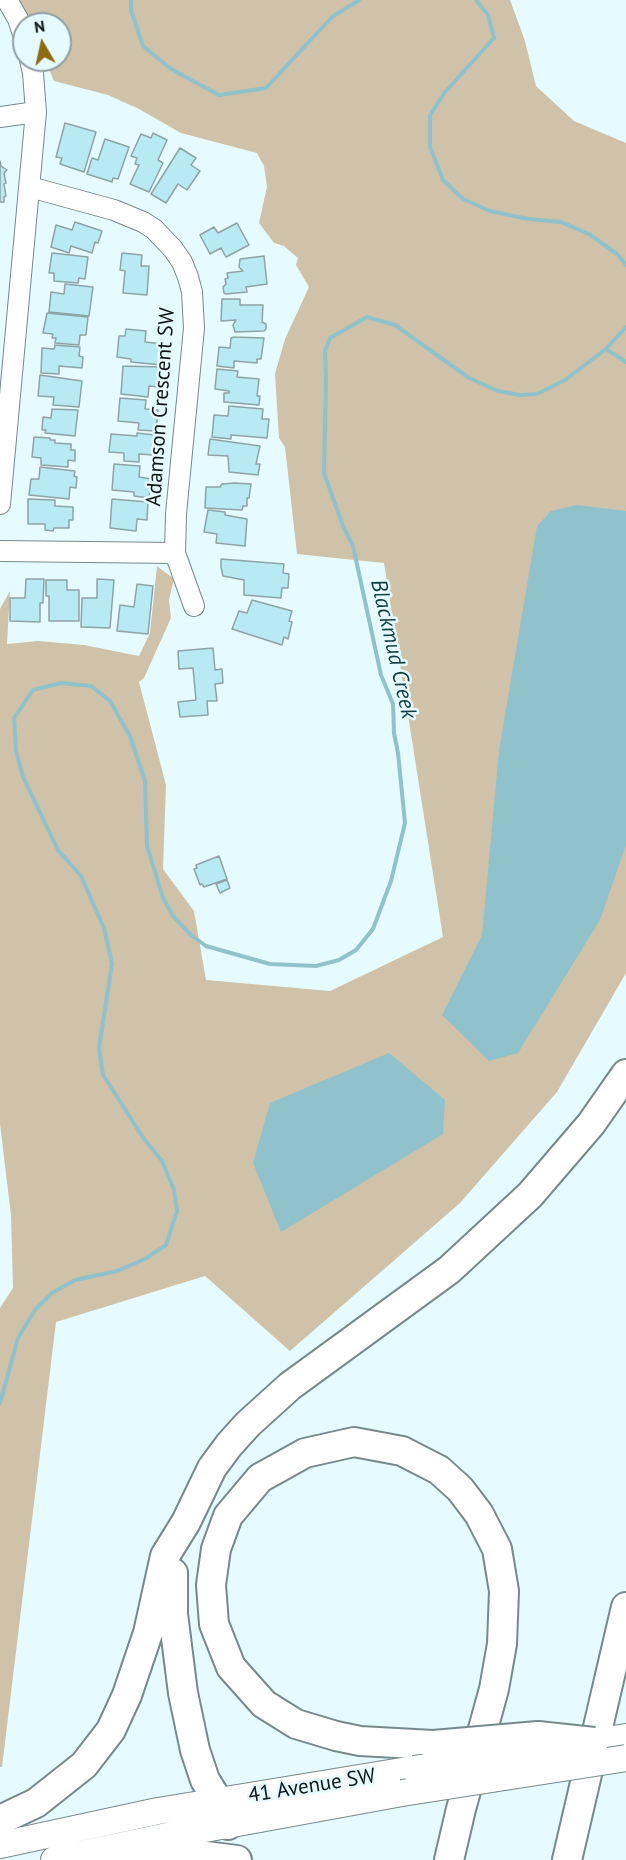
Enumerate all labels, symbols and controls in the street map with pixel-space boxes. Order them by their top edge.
north arrow [12,12,72,72]
text: N [33,15,46,37]
street label: Adamson Crescent SW [141,307,181,507]
water label: Blackmud Creek [364,577,422,721]
street label: 41 Avenue SW [247,1764,377,1808]

